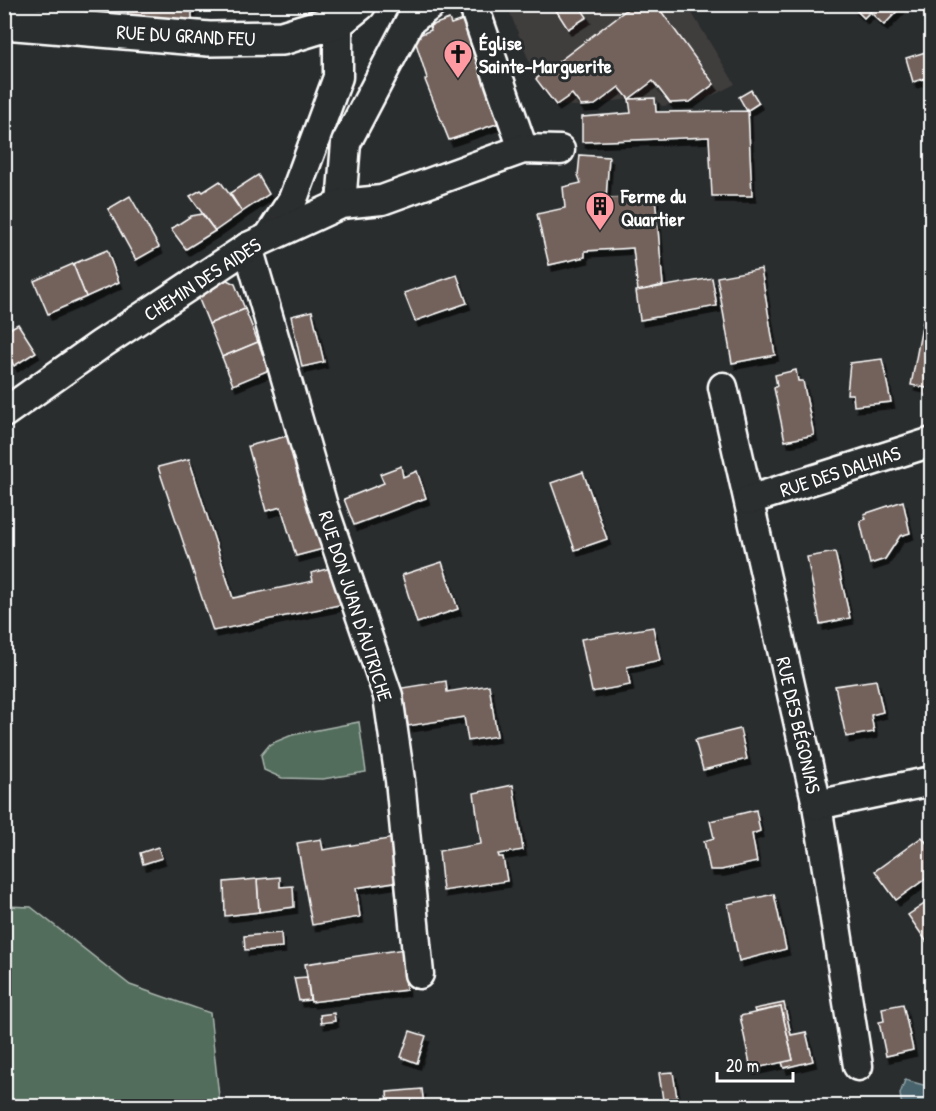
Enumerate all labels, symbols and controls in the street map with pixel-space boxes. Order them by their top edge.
street label: RUE DU GRAND FEU [116,18,256,52]
place label: Église Sainte-Marguerite [479,29,612,80]
church icon: Église Sainte-Marguerite [442,38,474,80]
place label: Ferme du Quartier [620,182,687,232]
building icon: Ferme du Quartier [584,190,616,232]
street label: CHEMIN DES AIDES [138,231,266,327]
street label: RUE DES DALHIAS [776,439,904,503]
street label: RUE DON JUAN D'AUTRICHE [312,507,400,705]
street label: RUE DES BÉGONIAS [770,654,828,796]
scale bar [717,1045,794,1083]
text: 20 m [726,1053,759,1078]

